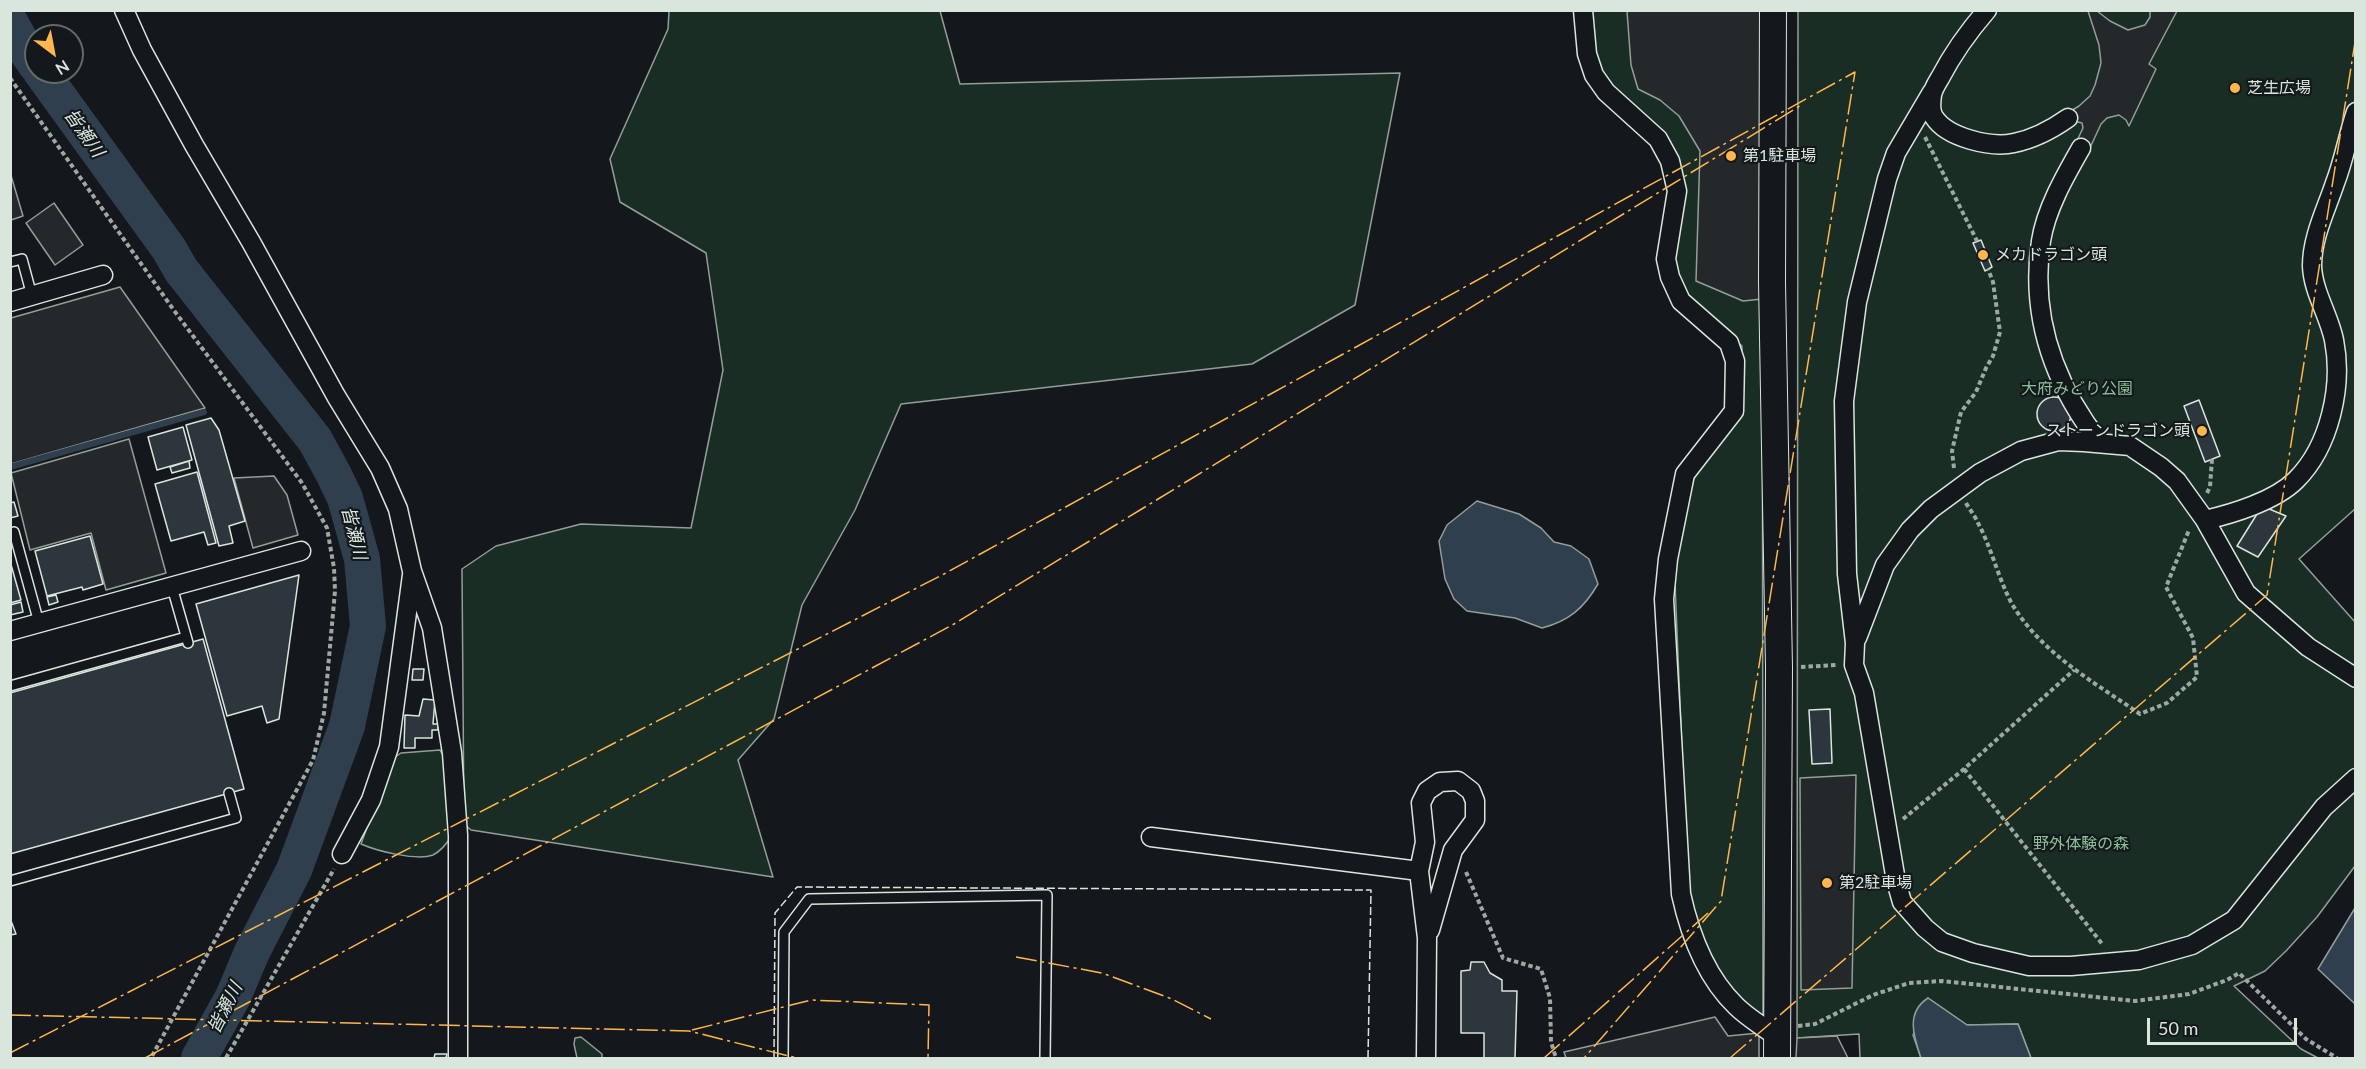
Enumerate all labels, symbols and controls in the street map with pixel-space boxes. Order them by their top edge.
north arrow [24,24,84,84]
text: N [52,57,73,79]
place label: 芝生広場 [2247,78,2311,98]
marker: 芝生広場 [2228,81,2242,95]
water label: 皆瀬川 [60,105,108,161]
place label: 第1駐車場 [1743,146,1816,166]
marker: 第1駐車場 [1724,149,1738,163]
place label: メカドラゴン頭 [1995,245,2107,265]
marker: メカドラゴン頭 [1976,248,1990,262]
park label: 大府みどり公園 [2021,379,2133,399]
place label: ストーンドラゴン頭 [2046,421,2190,441]
marker: ストーンドラゴン頭 [2195,424,2209,438]
water label: 皆瀬川 [337,504,371,562]
park label: 野外体験の森 [2033,834,2129,854]
place label: 第2駐車場 [1839,873,1912,893]
marker: 第2駐車場 [1820,876,1834,890]
water label: 皆瀬川 [203,979,247,1037]
scale bar [2150,1006,2300,1044]
text: 50 m [2158,1017,2198,1039]

